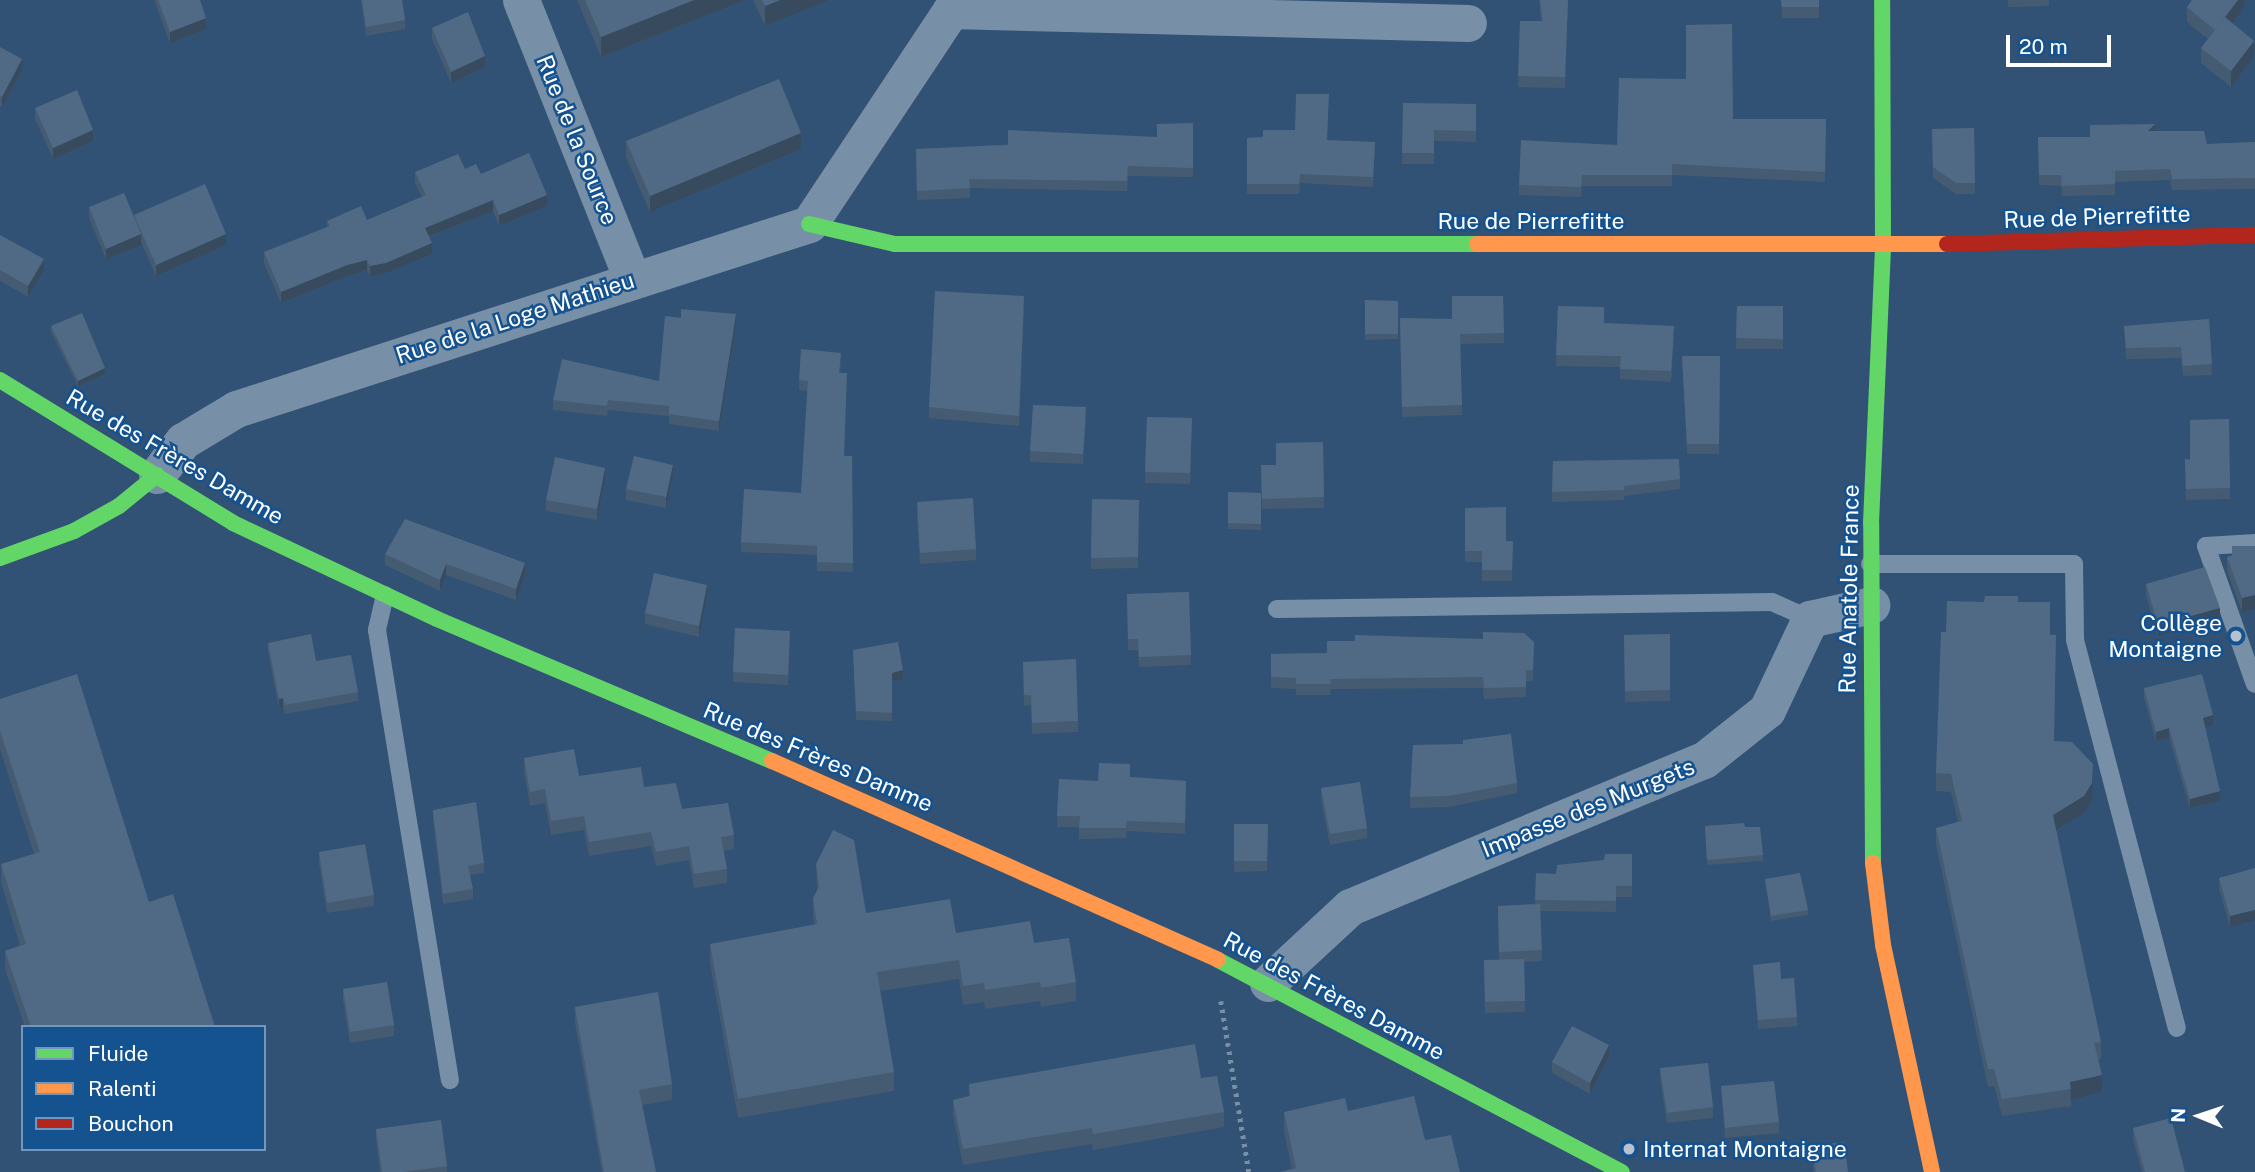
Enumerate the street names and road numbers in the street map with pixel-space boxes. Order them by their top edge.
street label: Rue de la Source [530,51,624,229]
street label: Rue de Pierrefitte [2003,200,2191,234]
street label: Rue de Pierrefitte [1437,207,1625,235]
street label: Rue de la Loge Mathieu [392,266,638,370]
street label: Rue des Frères Damme [61,383,289,531]
street label: Rue Anatole France [1833,484,1865,694]
street label: Rue des Frères Damme [699,696,937,818]
street label: Impasse des Murgets [1477,753,1699,863]
street label: Rue des Frères Damme [1218,926,1450,1066]

